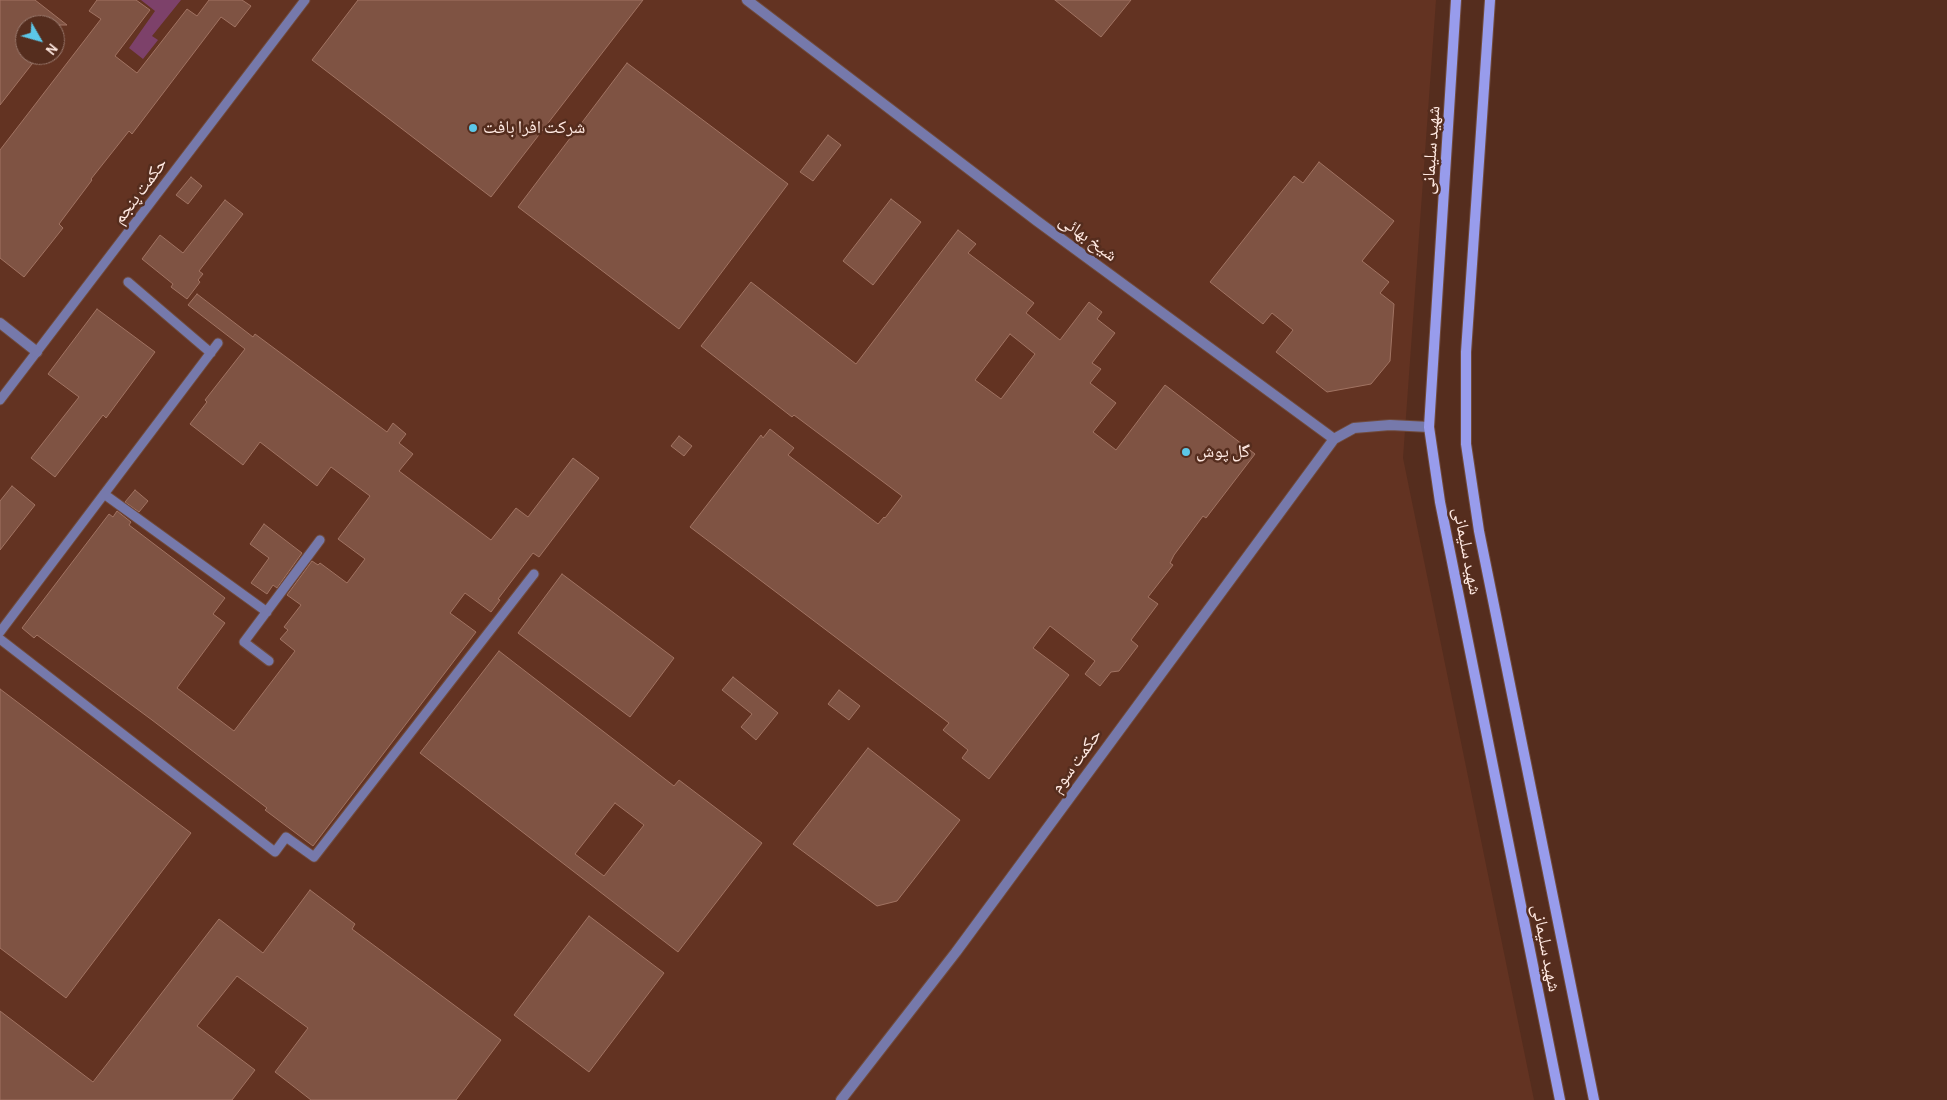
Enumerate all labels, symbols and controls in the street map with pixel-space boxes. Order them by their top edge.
north arrow [15,15,65,65]
text: N [43,40,60,57]
street label: شهید سلیمانی [1417,105,1445,195]
place label: شرکت افرا بافت [483,117,585,139]
marker: شرکت افرا بافت [467,122,479,134]
street label: حکمت پنجم [108,153,172,229]
street label: شیخ بهائی [1055,210,1121,266]
place label: گل پوش [1196,441,1250,463]
marker: گل پوش [1180,446,1192,458]
street label: شهید سلیمانی [1448,505,1486,597]
street label: حکمت سوم [1046,725,1106,797]
street label: شهید سلیمانی [1527,902,1565,994]

